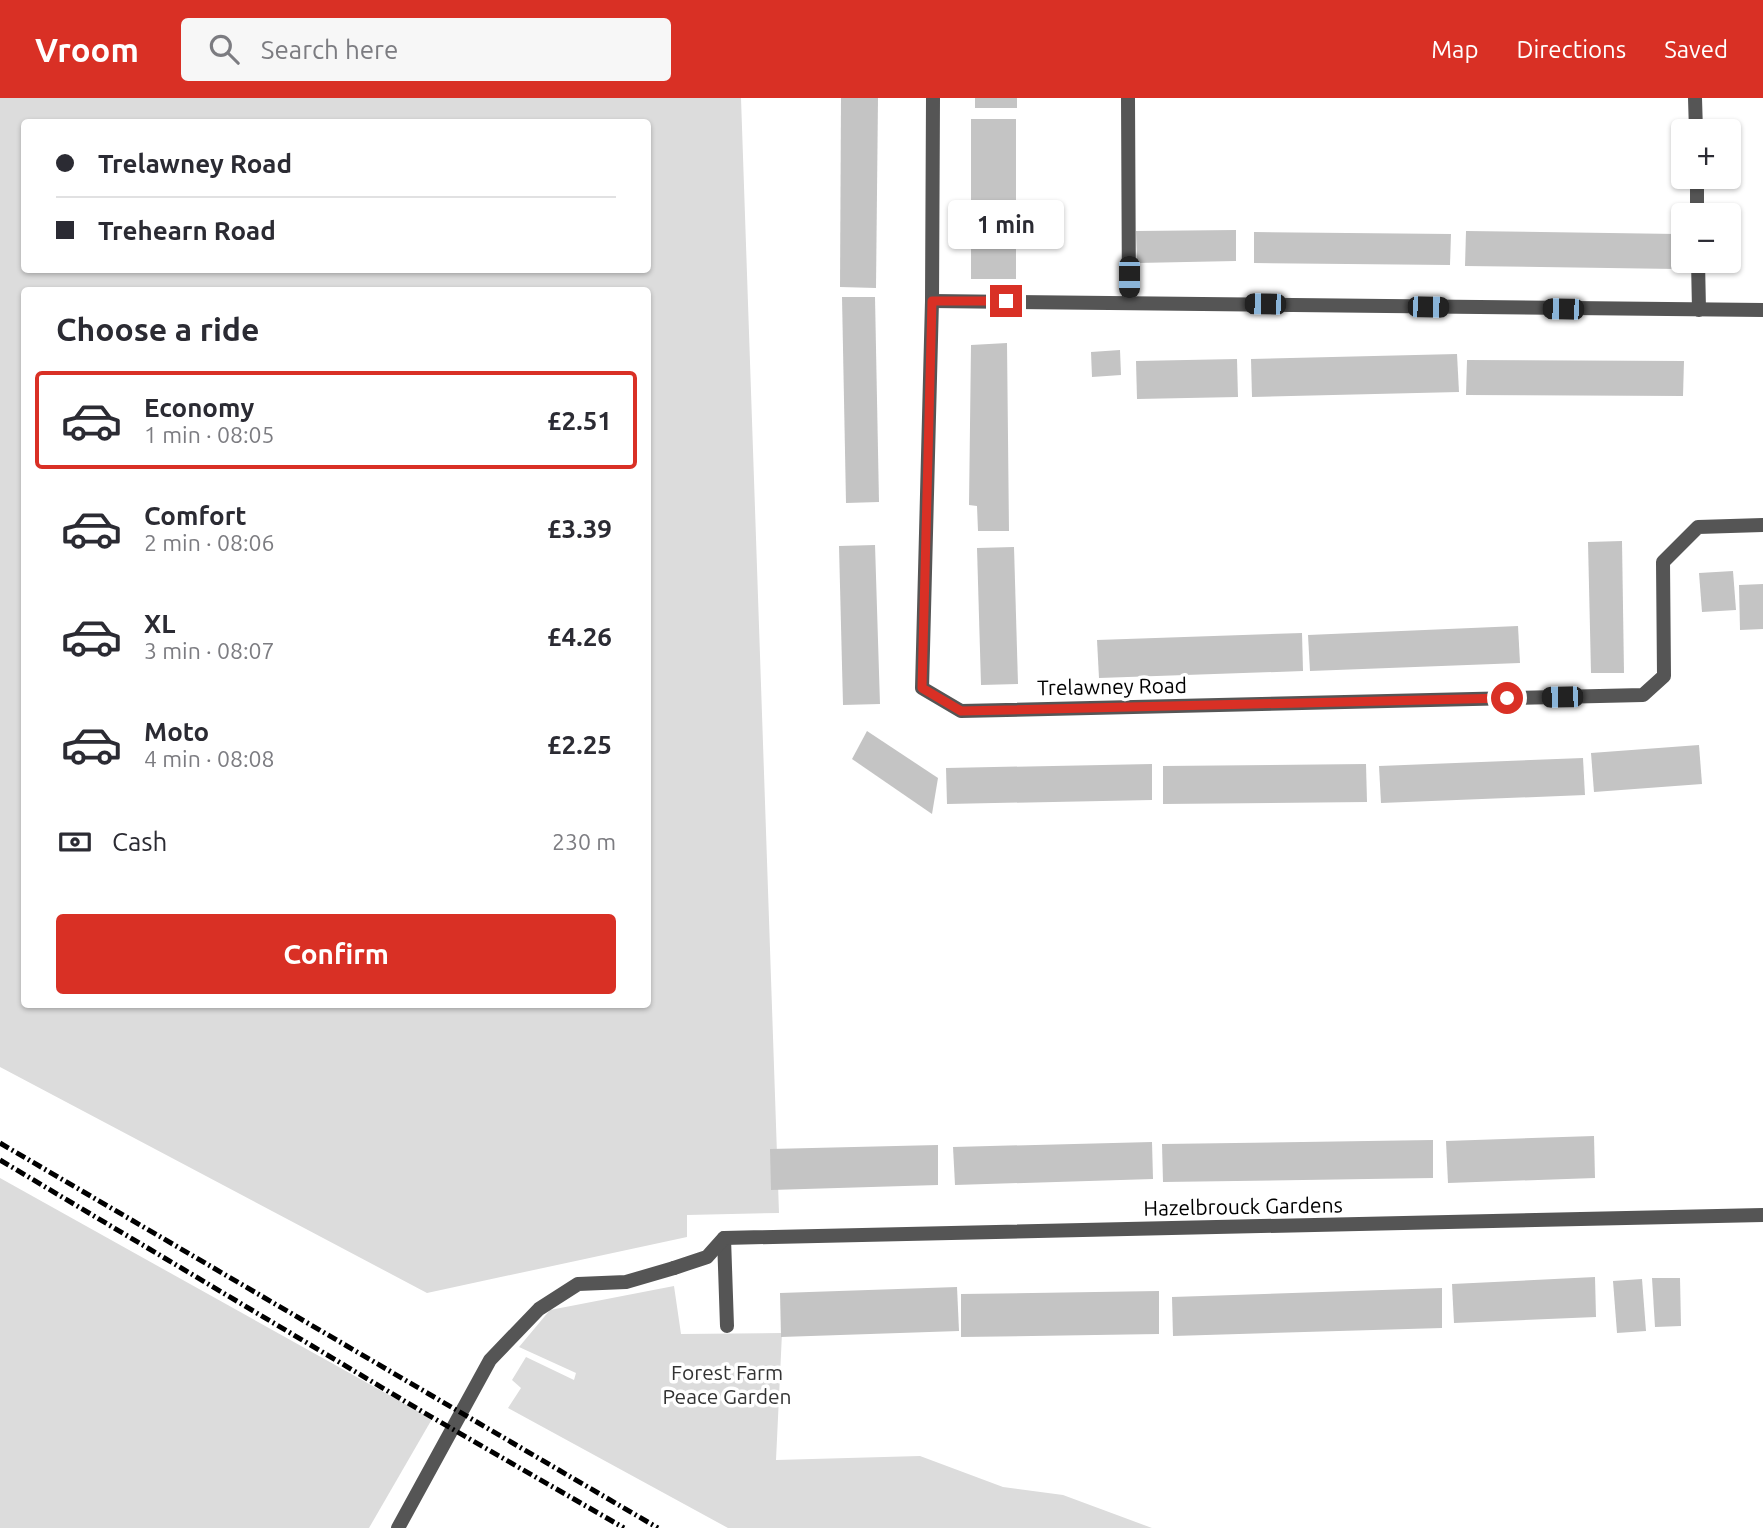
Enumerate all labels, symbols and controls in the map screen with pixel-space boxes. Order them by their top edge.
search box [181,18,671,81]
icon: search [205,30,243,68]
text: Vroom [35,31,139,68]
text: Search here [261,35,398,64]
text: Map [1431,36,1478,63]
text: Directions [1516,36,1626,63]
text: Saved [1664,36,1728,63]
map controls [1671,119,1741,273]
button: + [1671,119,1741,189]
text: Trelawney Road [98,149,292,178]
callout: 1 min [948,200,1064,248]
button: − [1671,203,1741,273]
text: 1 min [977,212,1035,237]
text: Trehearn Road [98,216,276,245]
car [1119,256,1140,298]
route end [990,285,1022,317]
car [1244,293,1287,315]
car [1407,296,1450,318]
car [1542,298,1585,320]
text: Choose a ride [56,311,259,347]
icon: car [60,389,123,452]
text: Economy [144,393,254,422]
text: £2.51 [547,406,612,435]
text: 1 min · 08:05 [144,422,275,447]
icon: car [60,497,123,560]
text: Comfort [144,501,247,530]
text: £3.39 [547,514,612,543]
text: 2 min · 08:06 [144,530,275,555]
icon: car [60,605,123,668]
text: XL [144,609,175,638]
text: £4.26 [547,622,612,651]
text: 3 min · 08:07 [144,638,275,663]
street label: Trelawney Road [1037,673,1187,699]
route start [1491,682,1523,714]
car [1541,686,1584,708]
icon: car [60,713,123,776]
text: Moto [144,717,209,746]
text: £2.25 [547,730,612,759]
text: 4 min · 08:08 [144,746,275,771]
icon: cash [56,823,94,861]
text: Cash [112,827,167,856]
text: 230 m [552,829,616,854]
button: Confirm [56,914,616,994]
street label: Hazelbrouck Gardens [1143,1192,1343,1220]
park label: Forest Farm Peace Garden [662,1360,792,1408]

